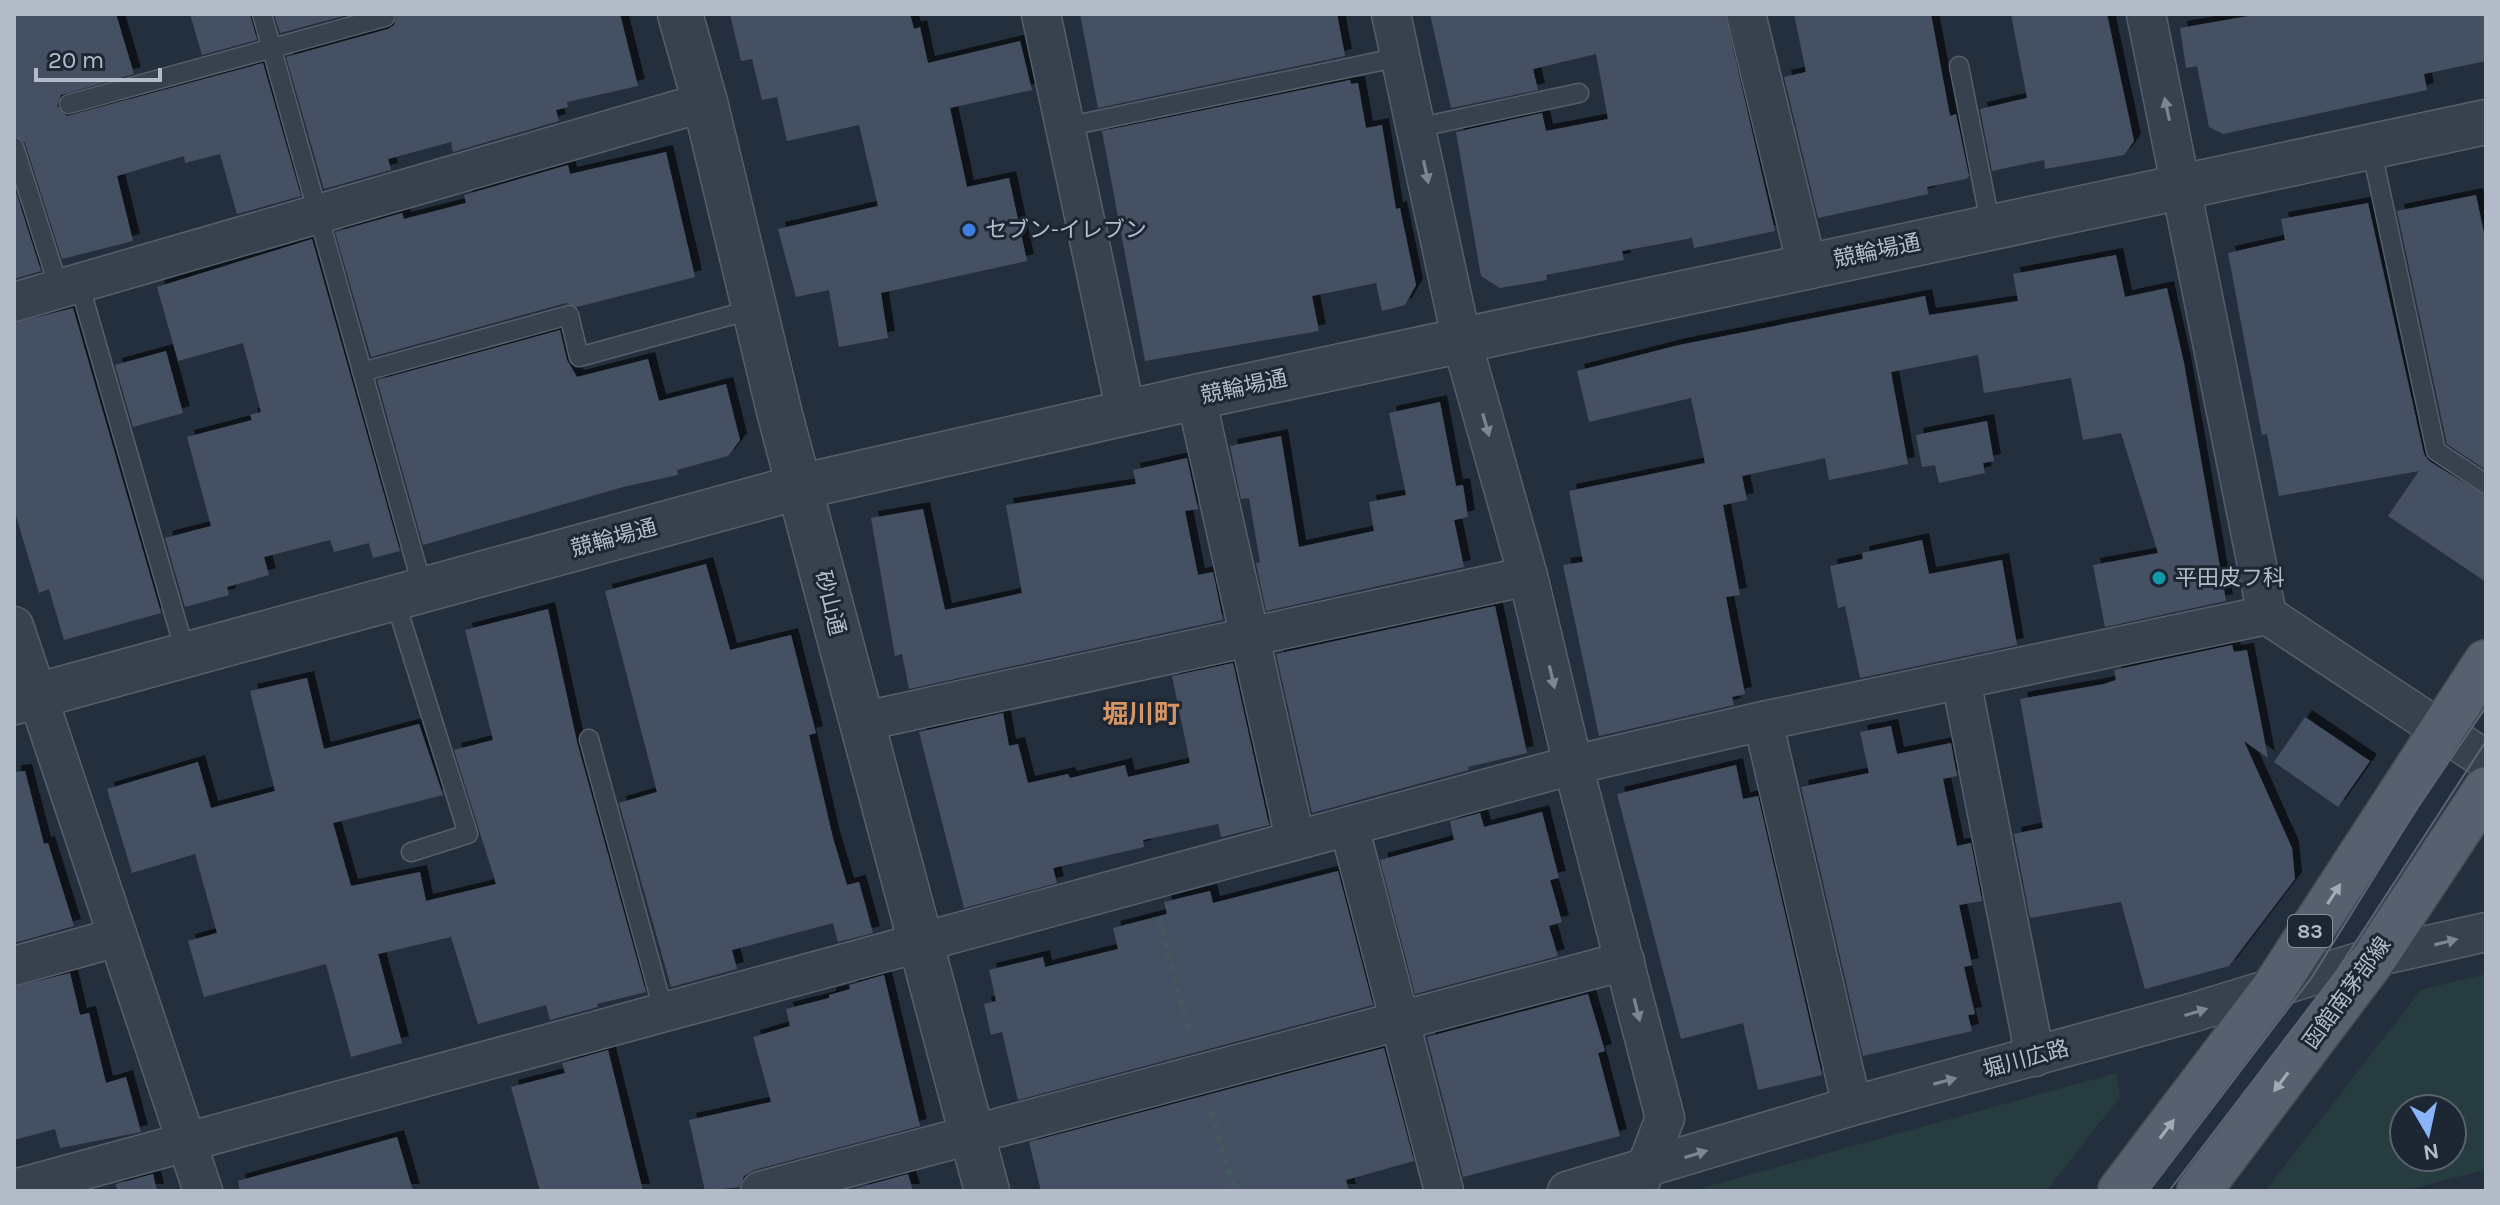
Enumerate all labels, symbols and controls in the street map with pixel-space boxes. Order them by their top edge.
scale bar [36,32,160,82]
text: 20 m [48,46,104,74]
one-way arrow [2160,96,2173,121]
one-way arrow [1420,160,1432,185]
place label: セブン-イレブン [985,217,1147,243]
marker: セブン-イレブン [960,221,978,239]
street label: 競輪場通 [1831,229,1923,273]
street label: 競輪場通 [1198,365,1290,409]
one-way arrow [1480,414,1493,438]
street label: 競輪場通 [568,514,660,562]
place label: 平田皮フ科 [2175,565,2285,591]
street label: 砂山通 [809,568,851,638]
marker: 平田皮フ科 [2150,569,2168,587]
one-way arrow [1546,664,1559,689]
district label: 堀川町 [1102,699,1180,730]
one-way arrow [2326,883,2340,905]
road number: 83 [2288,915,2332,947]
street label: 函館南茅部線 [2298,932,2396,1054]
one-way arrow [2433,936,2458,948]
one-way arrow [1631,997,1644,1022]
one-way arrow [2184,1005,2208,1018]
street label: 堀川広路 [1980,1035,2072,1083]
one-way arrow [2273,1072,2289,1093]
one-way arrow [1932,1074,1957,1086]
north arrow [2388,1093,2468,1173]
one-way arrow [2159,1119,2175,1139]
text: N [2421,1138,2441,1166]
one-way arrow [1684,1147,1708,1160]

